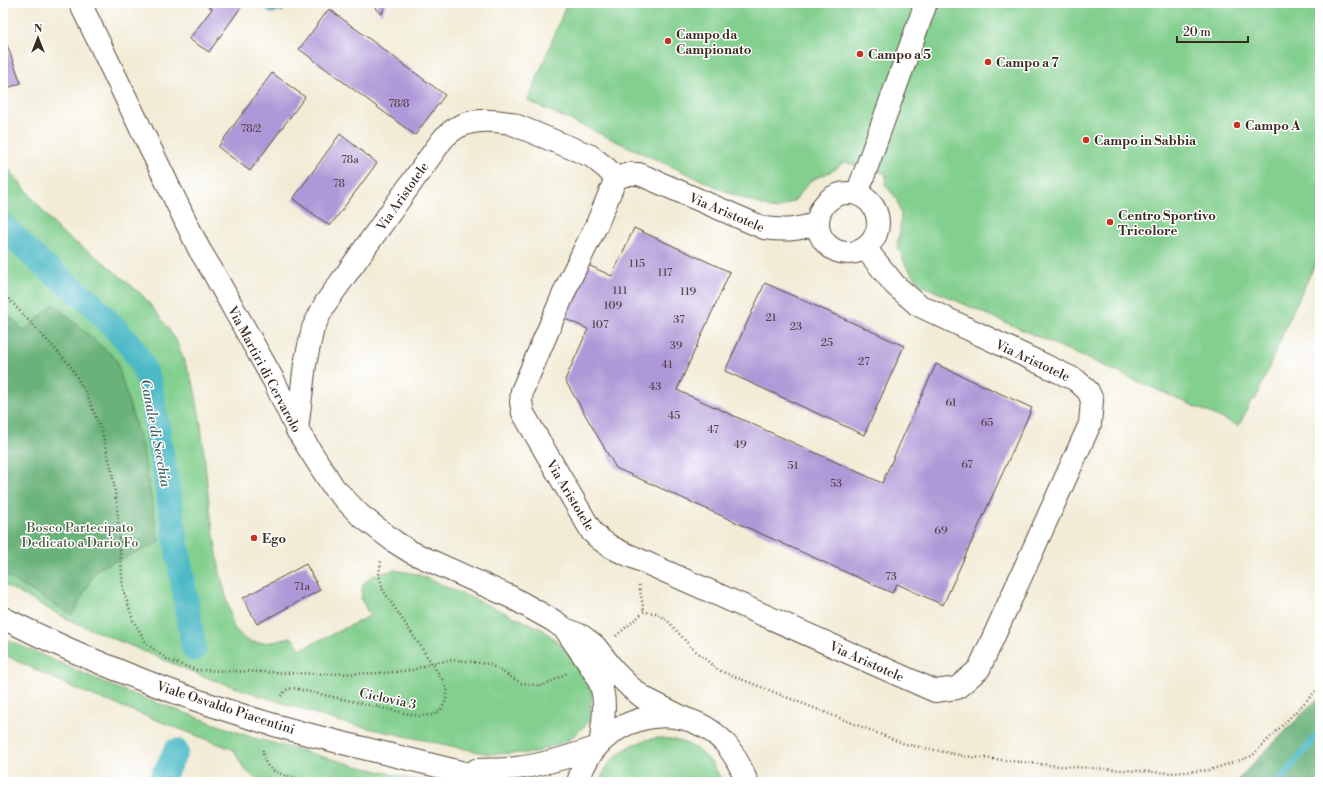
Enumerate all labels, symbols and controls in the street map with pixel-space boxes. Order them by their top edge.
north arrow [18,18,58,58]
scale bar [1177,18,1248,44]
text: N [34,22,43,36]
text: 20 m [1183,25,1211,40]
place label: Campo da Campionato [676,27,752,58]
marker: Campo da Campionato [663,36,673,46]
place label: Campo a 5 [868,47,931,63]
marker: Campo a 5 [855,49,865,59]
place label: Campo a 7 [996,55,1059,71]
marker: Campo a 7 [983,57,993,67]
house number: 78/8 [389,97,410,111]
place label: Campo A [1245,118,1301,134]
marker: Campo A [1232,120,1242,130]
house number: 78/2 [241,122,261,136]
place label: Campo in Sabbia [1094,133,1197,149]
marker: Campo in Sabbia [1081,135,1091,145]
house number: 78a [341,153,359,167]
street label: Via Aristotele [373,159,433,235]
house number: 78 [333,177,345,191]
street label: Via Aristotele [686,190,767,236]
place label: Centro Sportivo Tricolore [1118,208,1216,239]
marker: Centro Sportivo Tricolore [1105,217,1115,227]
house number: 115 [629,257,645,271]
house number: 117 [658,266,673,280]
house number: 111 [613,284,628,298]
house number: 119 [680,285,696,299]
house number: 109 [604,299,623,313]
street label: Via Martiri di Cervarolo [224,303,304,435]
house number: 21 [765,311,777,325]
house number: 37 [673,313,685,327]
house number: 107 [591,318,609,332]
house number: 23 [790,320,802,334]
house number: 25 [821,336,833,350]
street label: Via Aristotele [992,336,1073,385]
house number: 39 [670,339,683,353]
house number: 27 [858,355,870,369]
house number: 41 [661,358,673,372]
water label: Canale di Secchia [136,378,174,489]
house number: 43 [649,380,661,394]
house number: 61 [945,396,957,410]
house number: 45 [668,409,680,423]
house number: 65 [981,416,993,430]
house number: 47 [707,423,719,437]
house number: 49 [733,438,747,452]
street label: Via Aristotele [542,456,598,534]
house number: 67 [961,458,973,472]
house number: 51 [788,459,799,473]
house number: 53 [830,477,842,491]
park label: Bosco Partecipato Dedicato a Dario Fo [22,520,138,551]
house number: 69 [934,524,948,538]
place label: Ego [262,531,286,547]
marker: Ego [249,533,259,543]
house number: 73 [885,570,897,584]
house number: 71a [294,580,311,594]
street label: Via Aristotele [826,638,907,686]
street label: Viale Osvaldo Piacentini [154,678,297,738]
street label: Ciclovia 3 [358,685,418,713]

